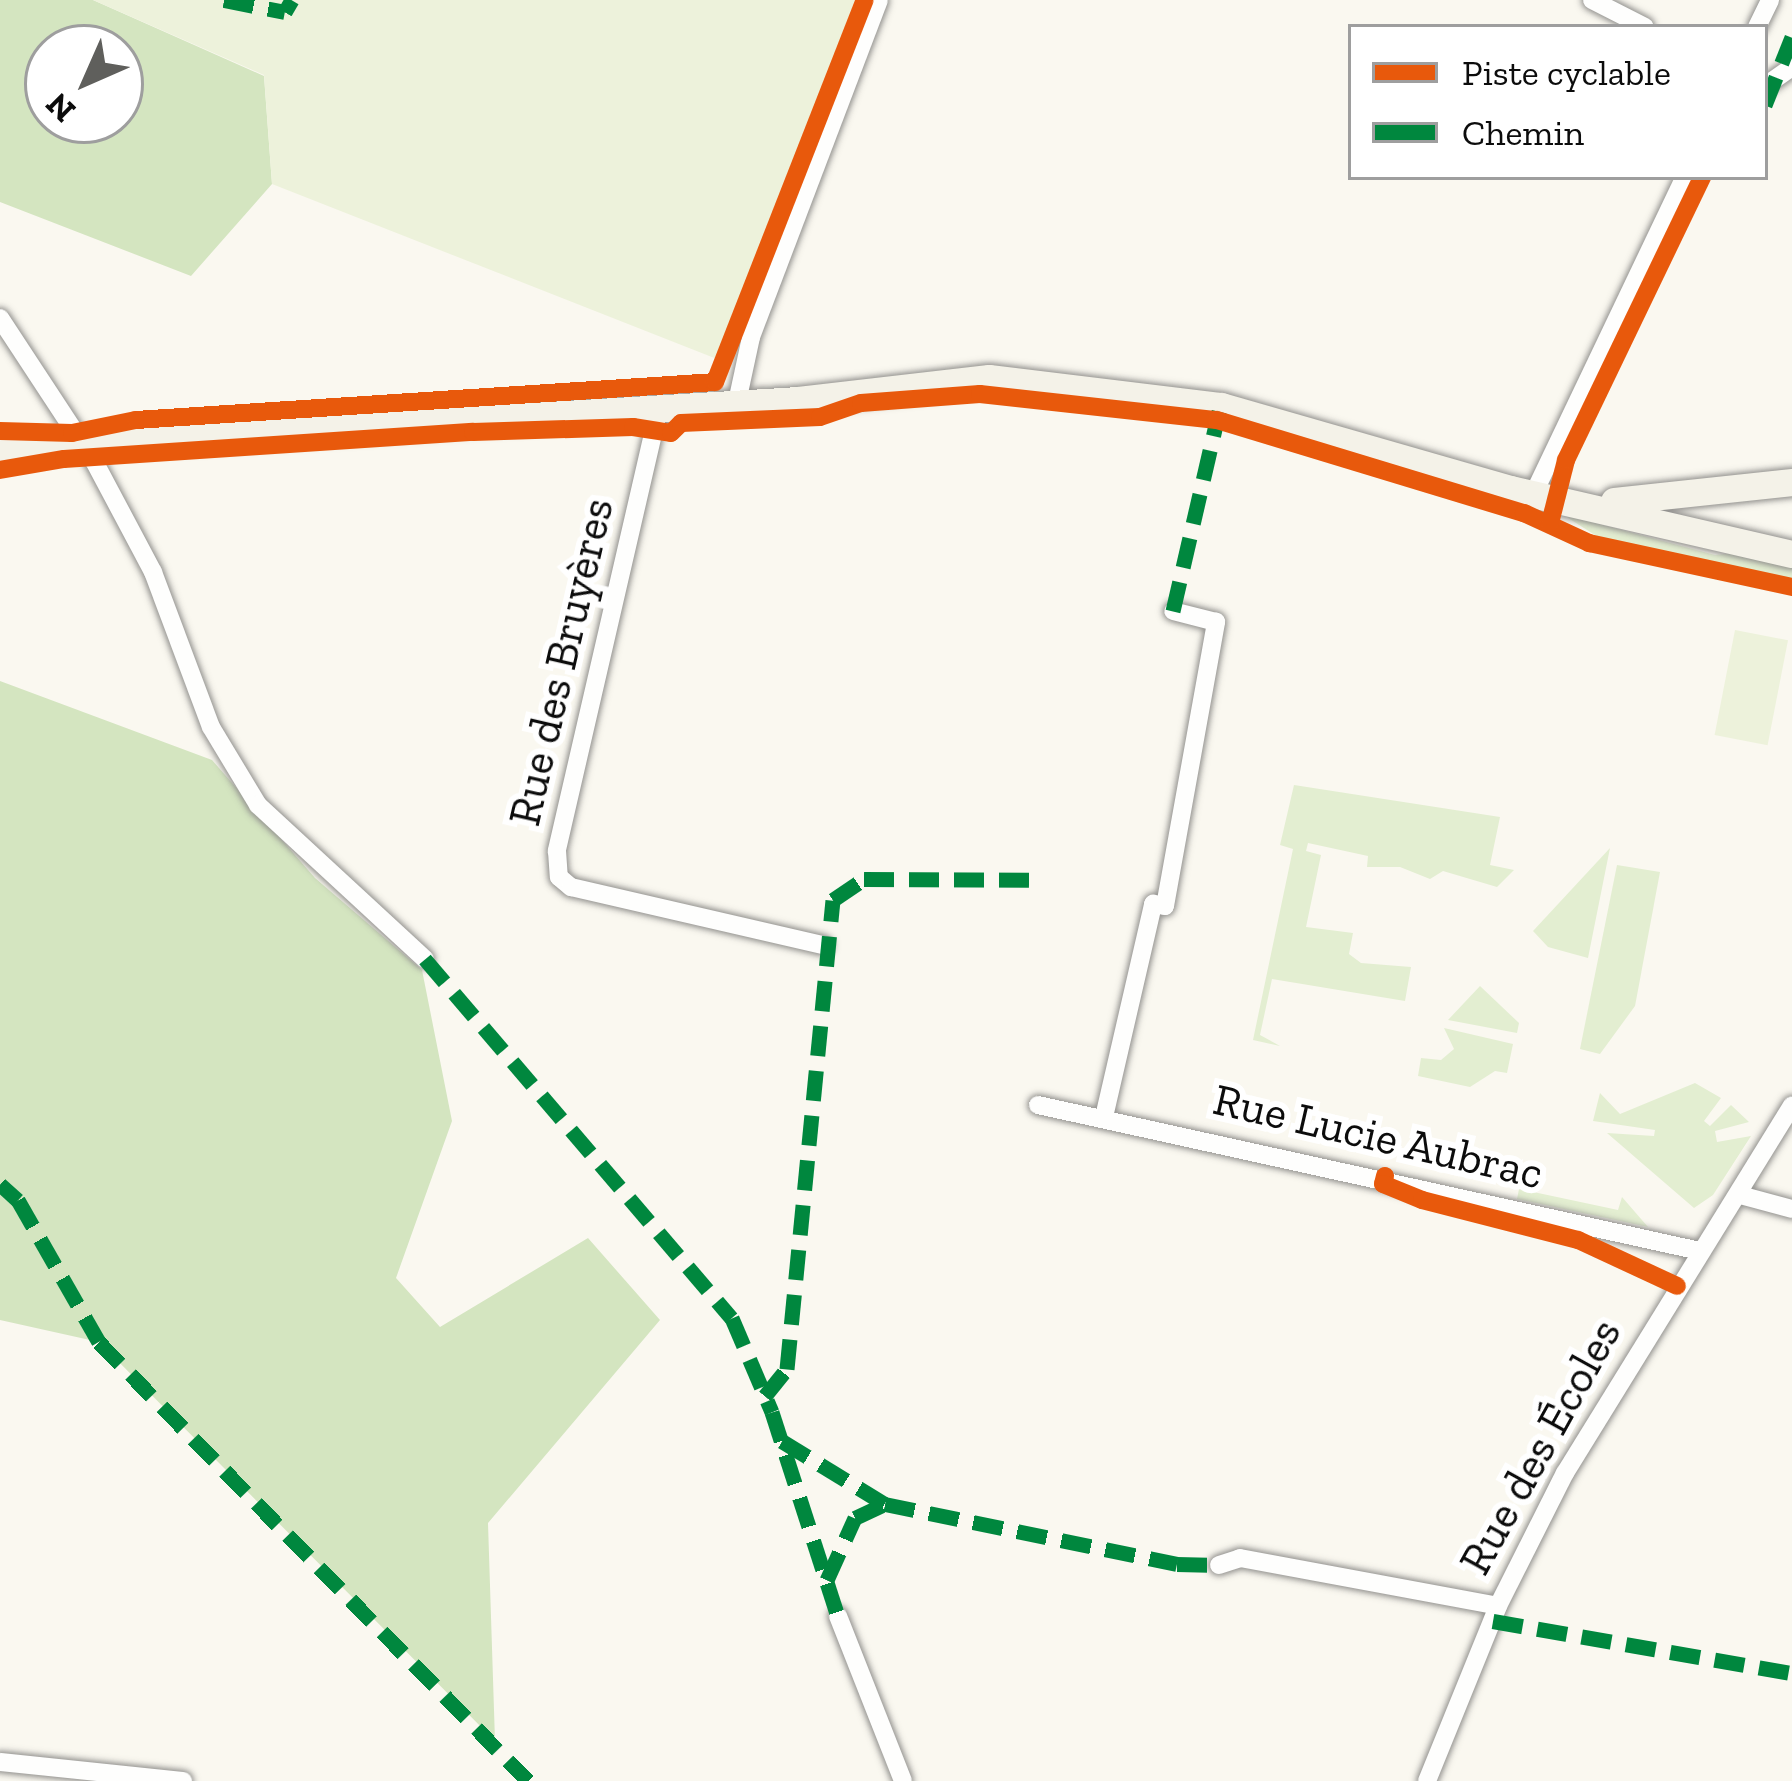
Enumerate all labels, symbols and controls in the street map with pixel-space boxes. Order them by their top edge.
north arrow [24,24,144,144]
legend [1348,24,1768,180]
text: Piste cyclable [1462,51,1671,94]
text: N [38,85,83,130]
text: Chemin [1462,111,1584,154]
street label: Rue des Bruyères [498,493,626,831]
street label: Rue Lucie Aubrac [1207,1073,1549,1201]
street label: Rue des Écoles [1449,1310,1633,1584]

